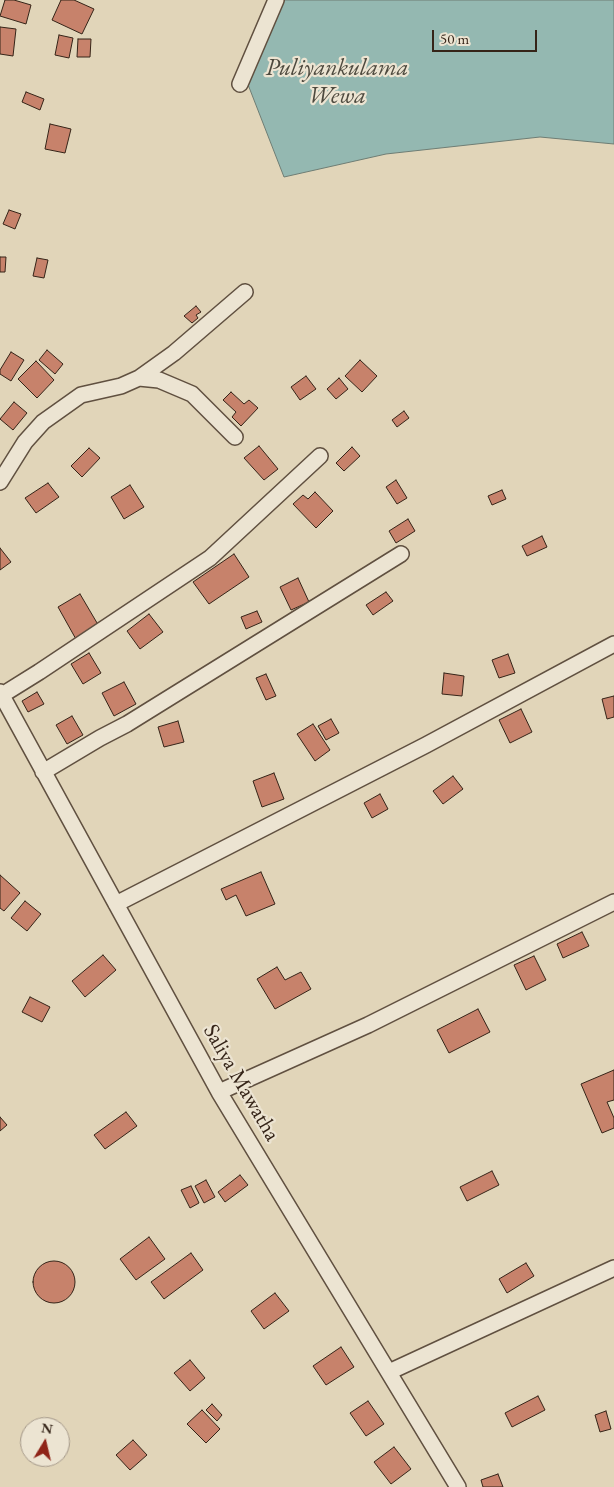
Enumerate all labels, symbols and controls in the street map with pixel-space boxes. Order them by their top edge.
scale bar [434,20,539,52]
text: 50 m [440,29,469,48]
water label: Puliyankulama Wewa [265,54,409,110]
street label: Saliya Mawatha [197,1020,285,1146]
north arrow [20,1417,70,1467]
text: N [40,1418,54,1438]

